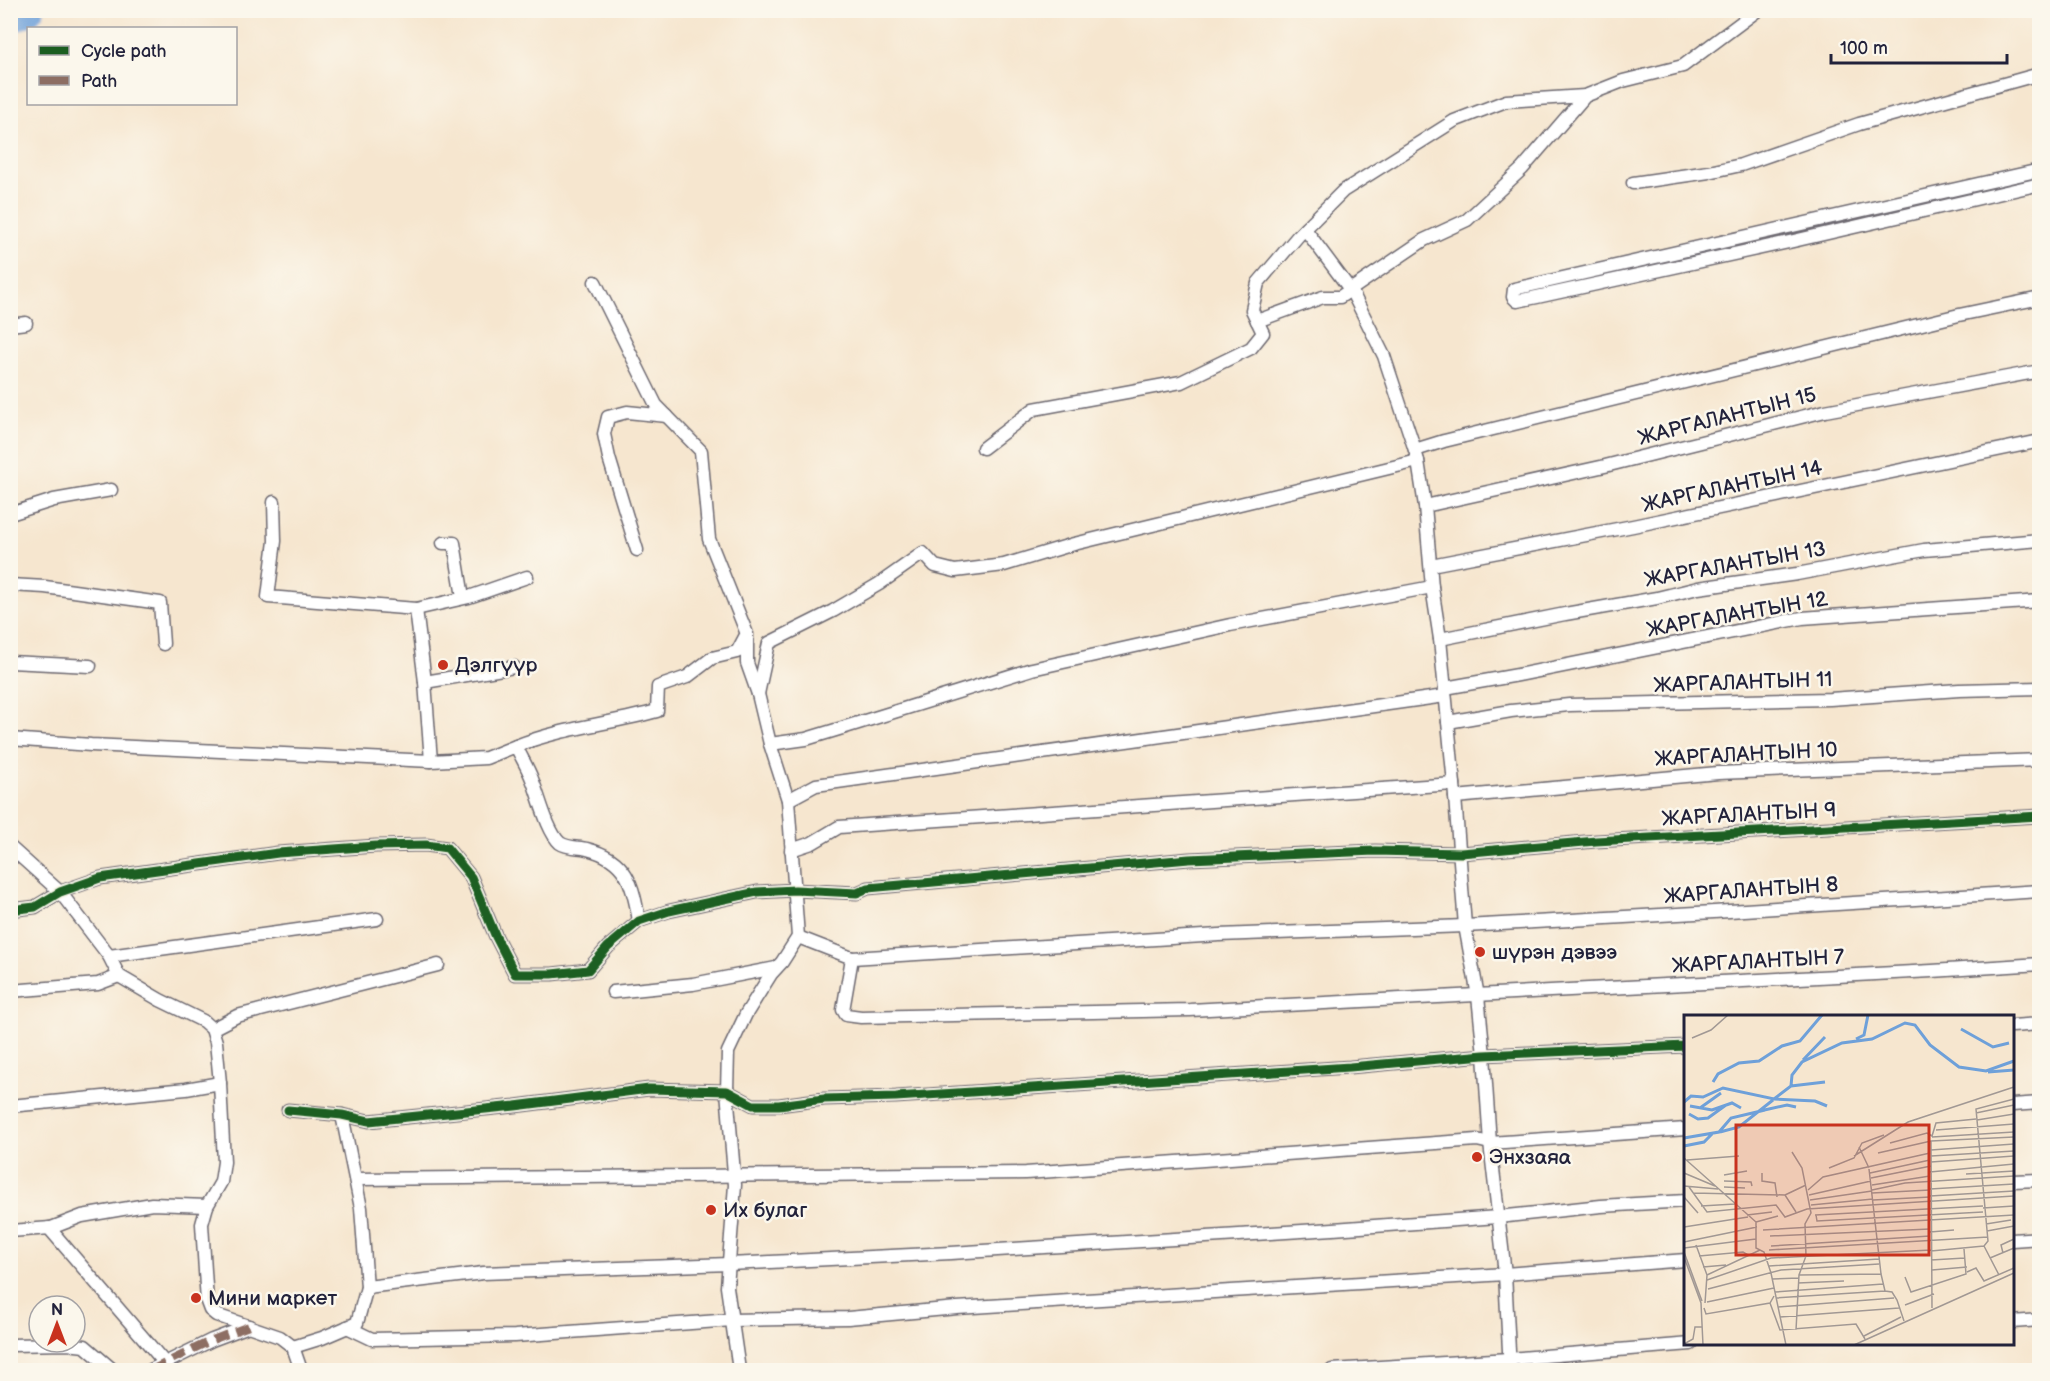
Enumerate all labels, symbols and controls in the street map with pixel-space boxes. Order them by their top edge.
legend [27,27,237,105]
scale bar [1831,27,2006,65]
text: 100 m [1840,38,1888,59]
text: Cycle path [81,41,167,62]
text: Path [81,71,117,92]
street label: ЖАРГАЛАНТЫН 15 [1635,382,1819,451]
street label: ЖАРГАЛАНТЫН 14 [1640,455,1825,518]
street label: ЖАРГАЛАНТЫН 13 [1642,536,1828,593]
street label: ЖАРГАЛАНТЫН 12 [1645,586,1830,643]
place label: Дэлгүүр [455,653,538,678]
marker: Дэлгүүр [436,658,450,672]
street label: ЖАРГАЛАНТЫН 11 [1653,667,1833,698]
street label: ЖАРГАЛАНТЫН 10 [1654,737,1838,772]
street label: ЖАРГАЛАНТЫН 9 [1661,797,1837,832]
street label: ЖАРГАЛАНТЫН 8 [1663,872,1839,909]
place label: шүрэн дэвээ [1492,940,1617,965]
street label: ЖАРГАЛАНТЫН 7 [1671,944,1846,978]
marker: шүрэн дэвээ [1473,945,1487,959]
inset map [1684,1015,2014,1345]
place label: Энхзаяа [1489,1145,1572,1170]
marker: Энхзаяа [1470,1150,1484,1164]
place label: Их булаг [723,1198,807,1223]
marker: Их булаг [704,1203,718,1217]
place label: Мини маркет [208,1286,338,1311]
marker: Мини маркет [189,1291,203,1305]
north arrow [27,1294,87,1354]
text: N [51,1301,63,1320]

